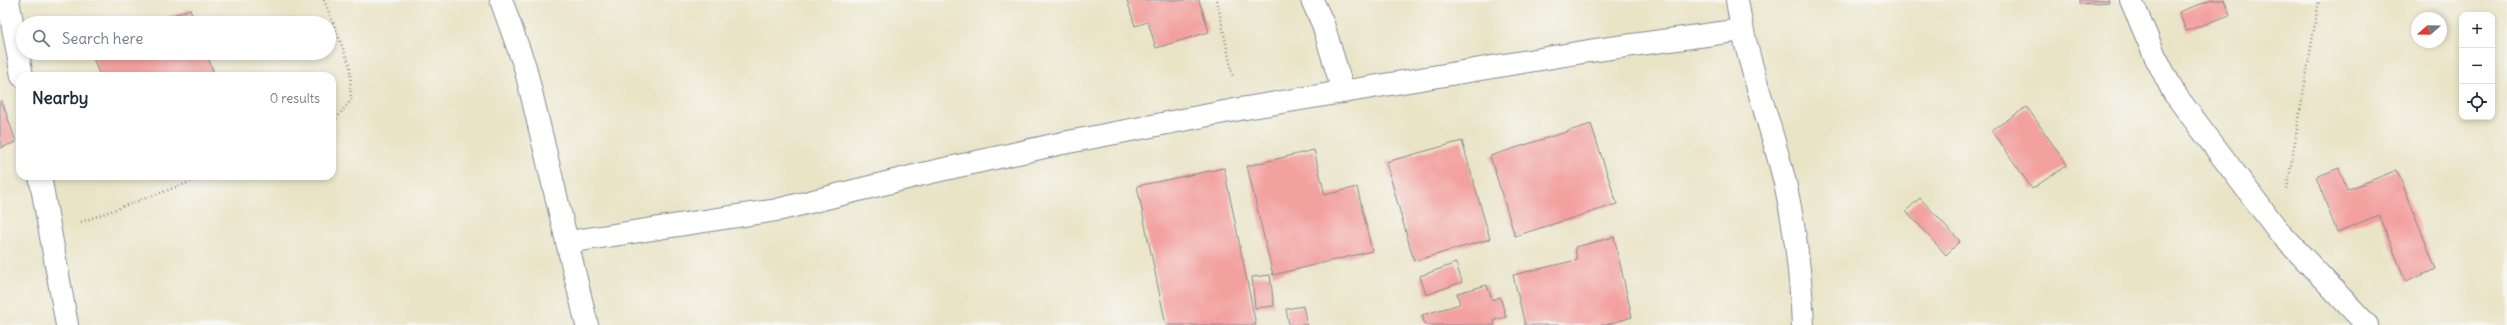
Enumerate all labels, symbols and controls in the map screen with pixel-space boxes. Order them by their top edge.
north arrow [2411,12,2447,48]
map controls [2459,12,2495,120]
button: + [2459,12,2495,48]
search box [16,16,336,60]
icon: search [30,27,52,49]
text: Search here [62,29,143,48]
button: − [2459,48,2495,84]
button: locate [2459,84,2495,120]
text: Nearby [32,87,88,109]
text: 0 results [270,90,320,107]

